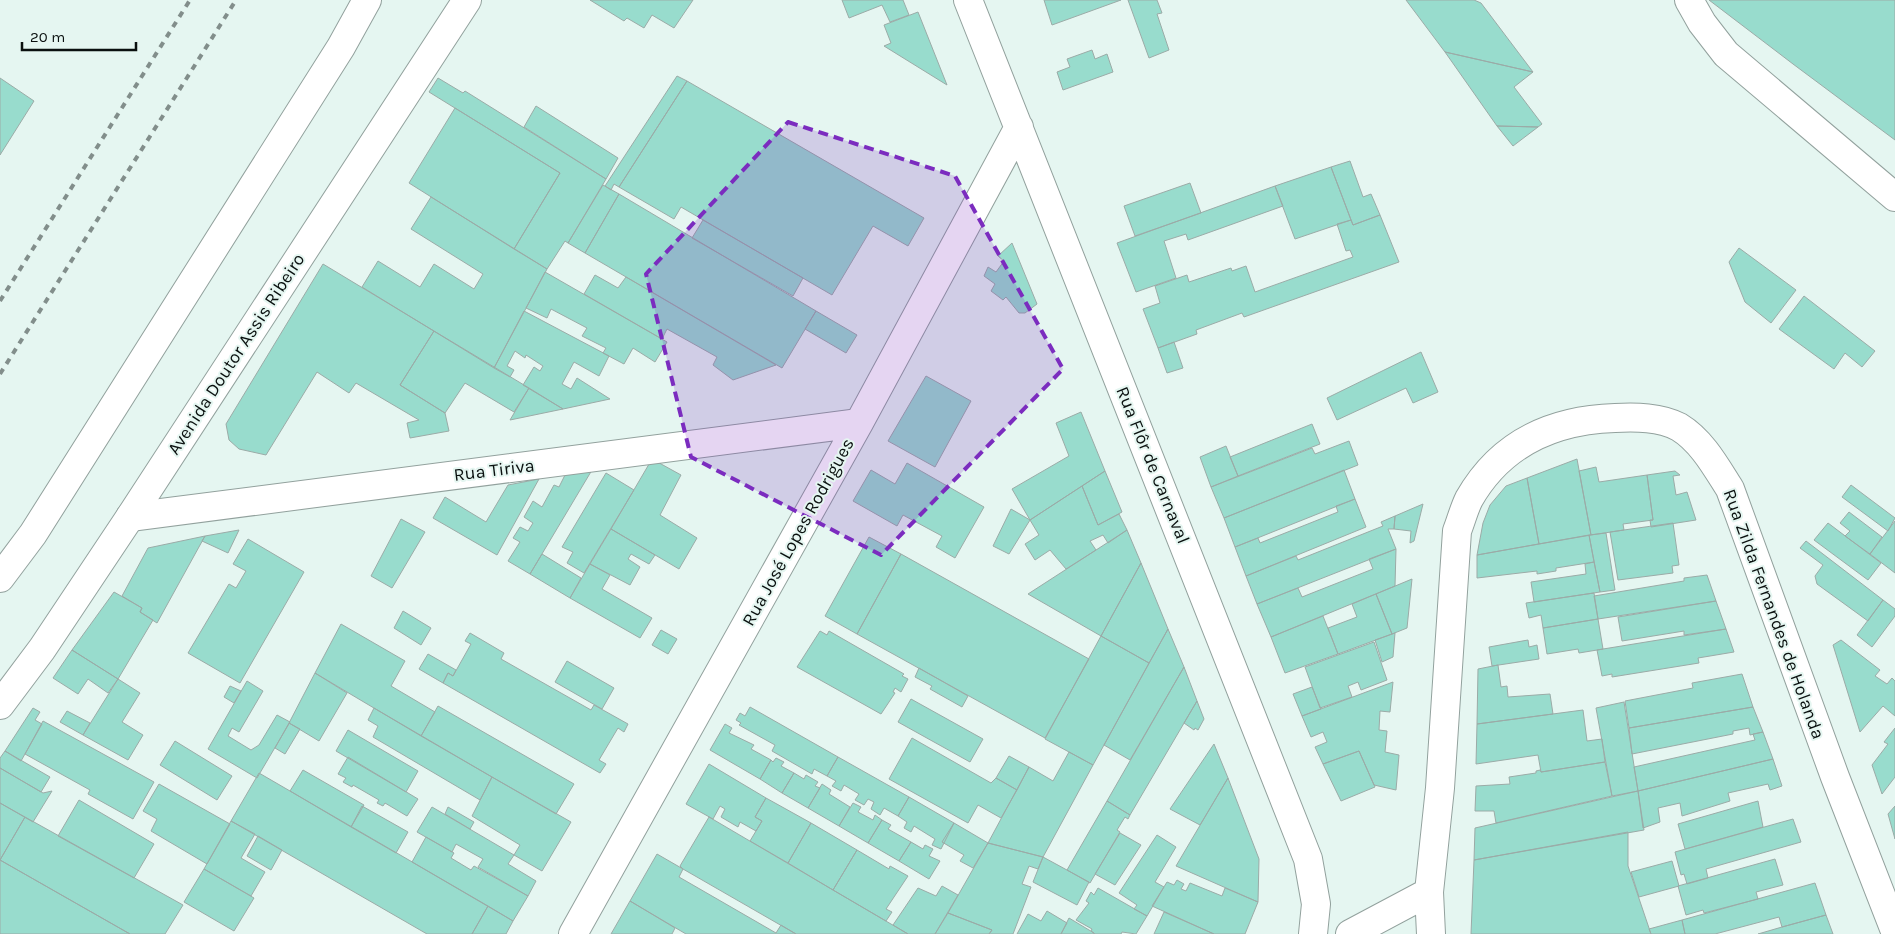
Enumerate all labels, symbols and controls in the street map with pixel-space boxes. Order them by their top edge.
scale bar [22,20,136,52]
text: 20 m [30,28,65,46]
street label: Avenida Doutor Assis Ribeiro [163,249,309,459]
street label: Rua Flôr de Carnaval [1111,383,1195,547]
street label: Rua José Lopes Rodrigues [737,434,859,630]
street label: Rua Tiriva [452,454,536,486]
street label: Rua Zilda Fernandes de Holanda [1718,486,1830,742]

